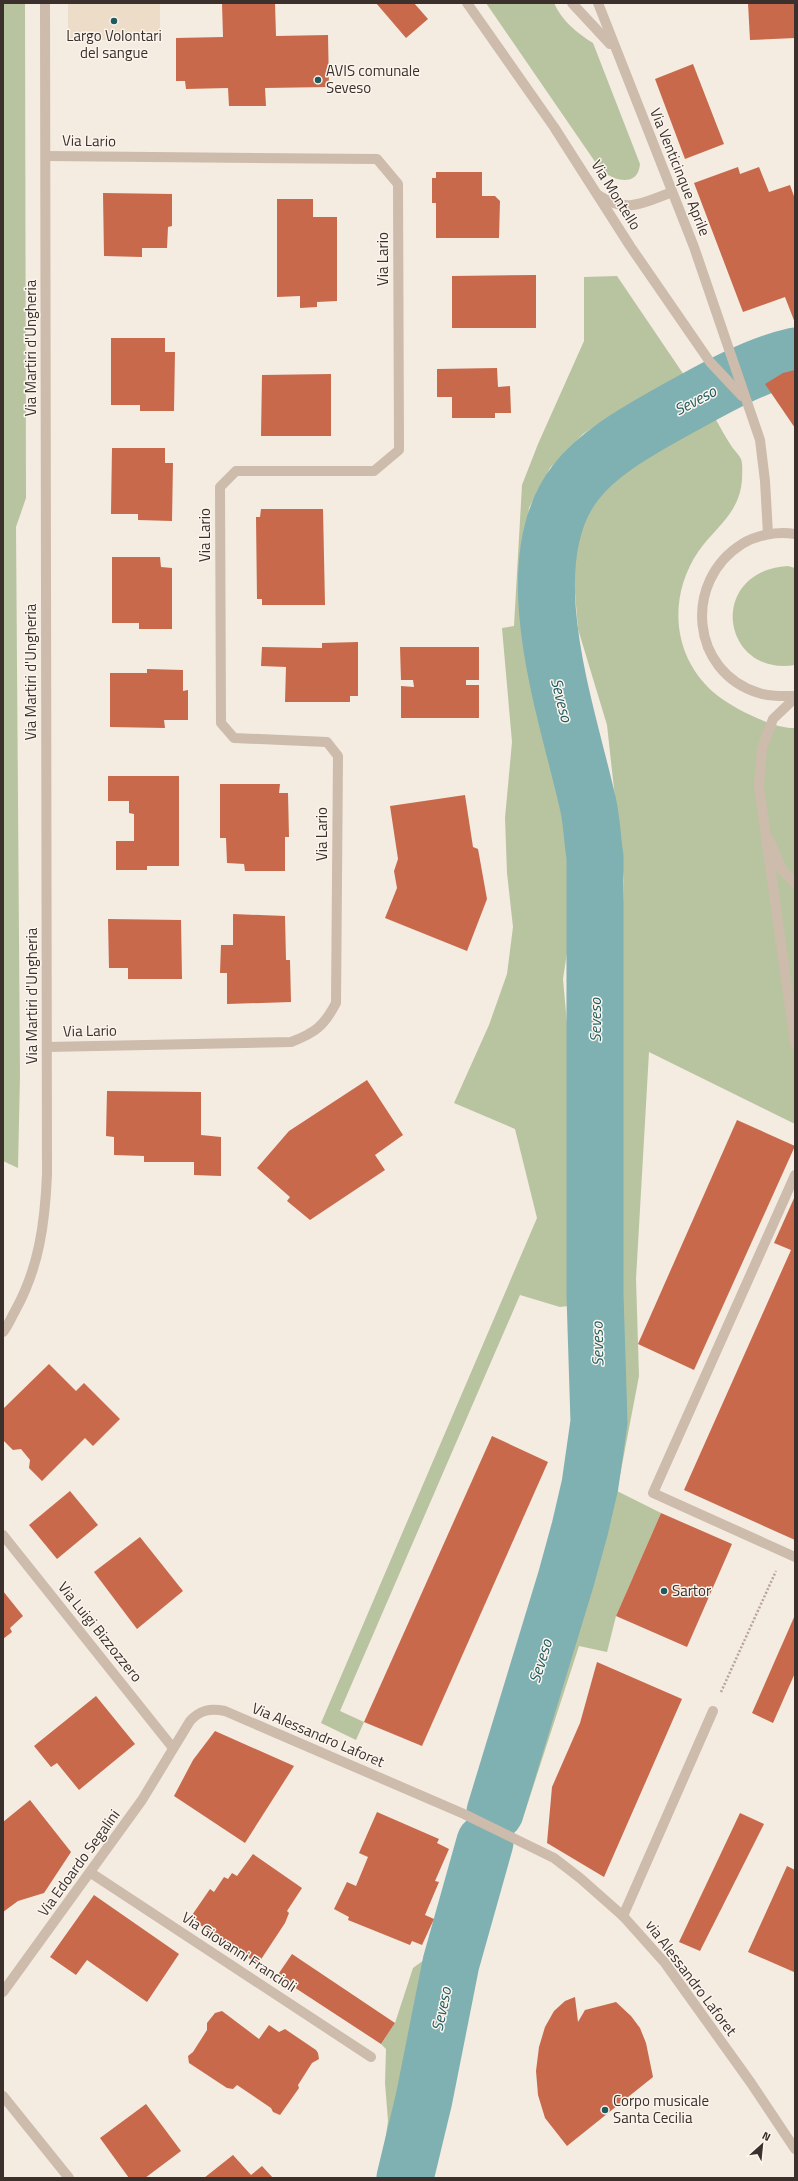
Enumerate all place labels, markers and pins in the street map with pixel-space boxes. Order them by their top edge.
marker: Largo Volontari del sangue [109,16,119,26]
place label: Largo Volontari del sangue [66,24,162,64]
place label: AVIS comunale Seveso [326,59,420,99]
marker: AVIS comunale Seveso [313,75,323,85]
place label: Sartor [672,1579,711,1602]
marker: Sartor [659,1586,669,1596]
place label: Corpo musicale Santa Cecilia [613,2089,709,2129]
marker: Corpo musicale Santa Cecilia [600,2105,610,2115]

